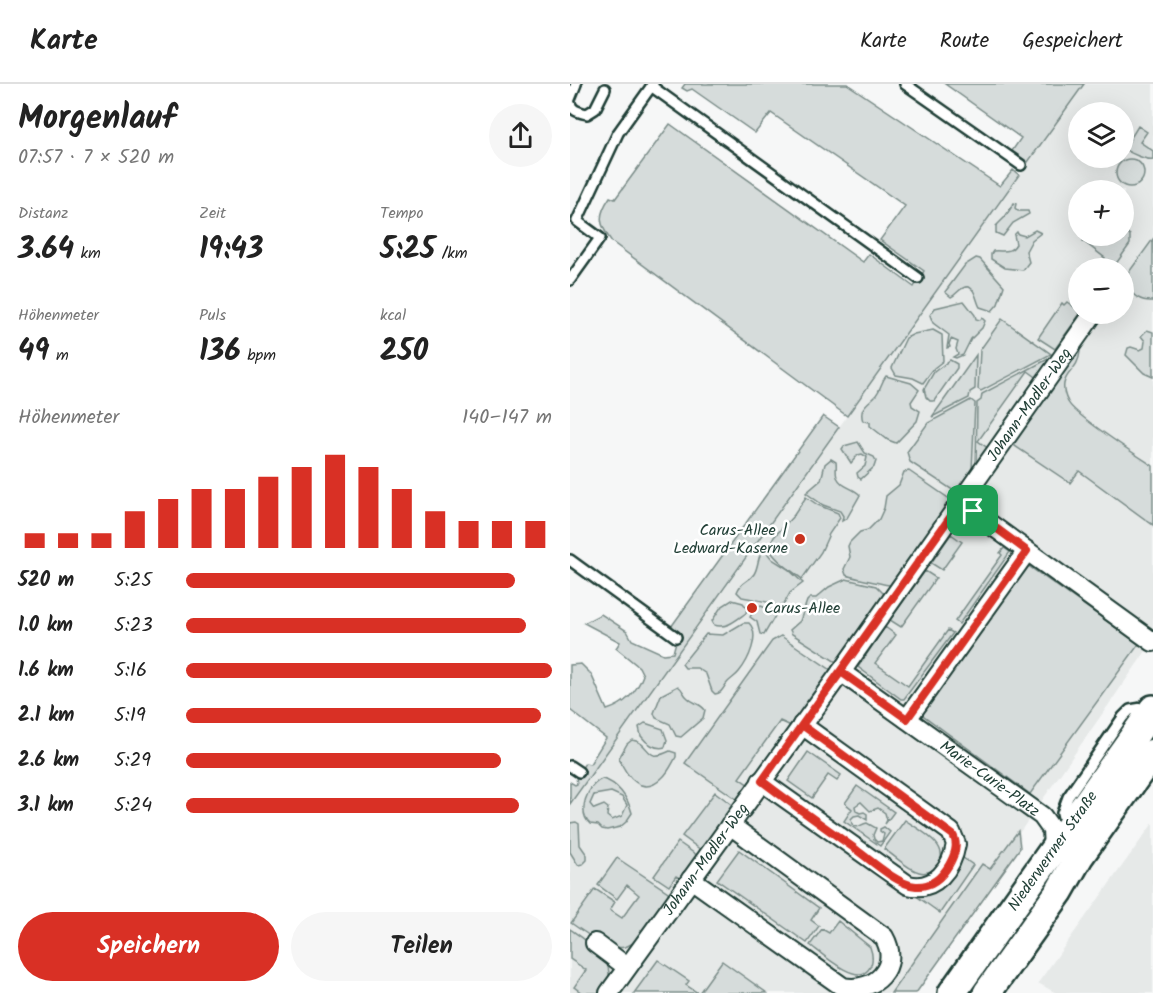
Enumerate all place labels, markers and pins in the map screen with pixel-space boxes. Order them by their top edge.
pin [947,485,998,536]
place label: Carus-Allee | Ledward-Kaserne [673,518,788,561]
marker: Carus-Allee | Ledward-Kaserne [793,532,807,546]
place label: Carus-Allee [764,596,840,621]
marker: Carus-Allee [745,601,759,615]

